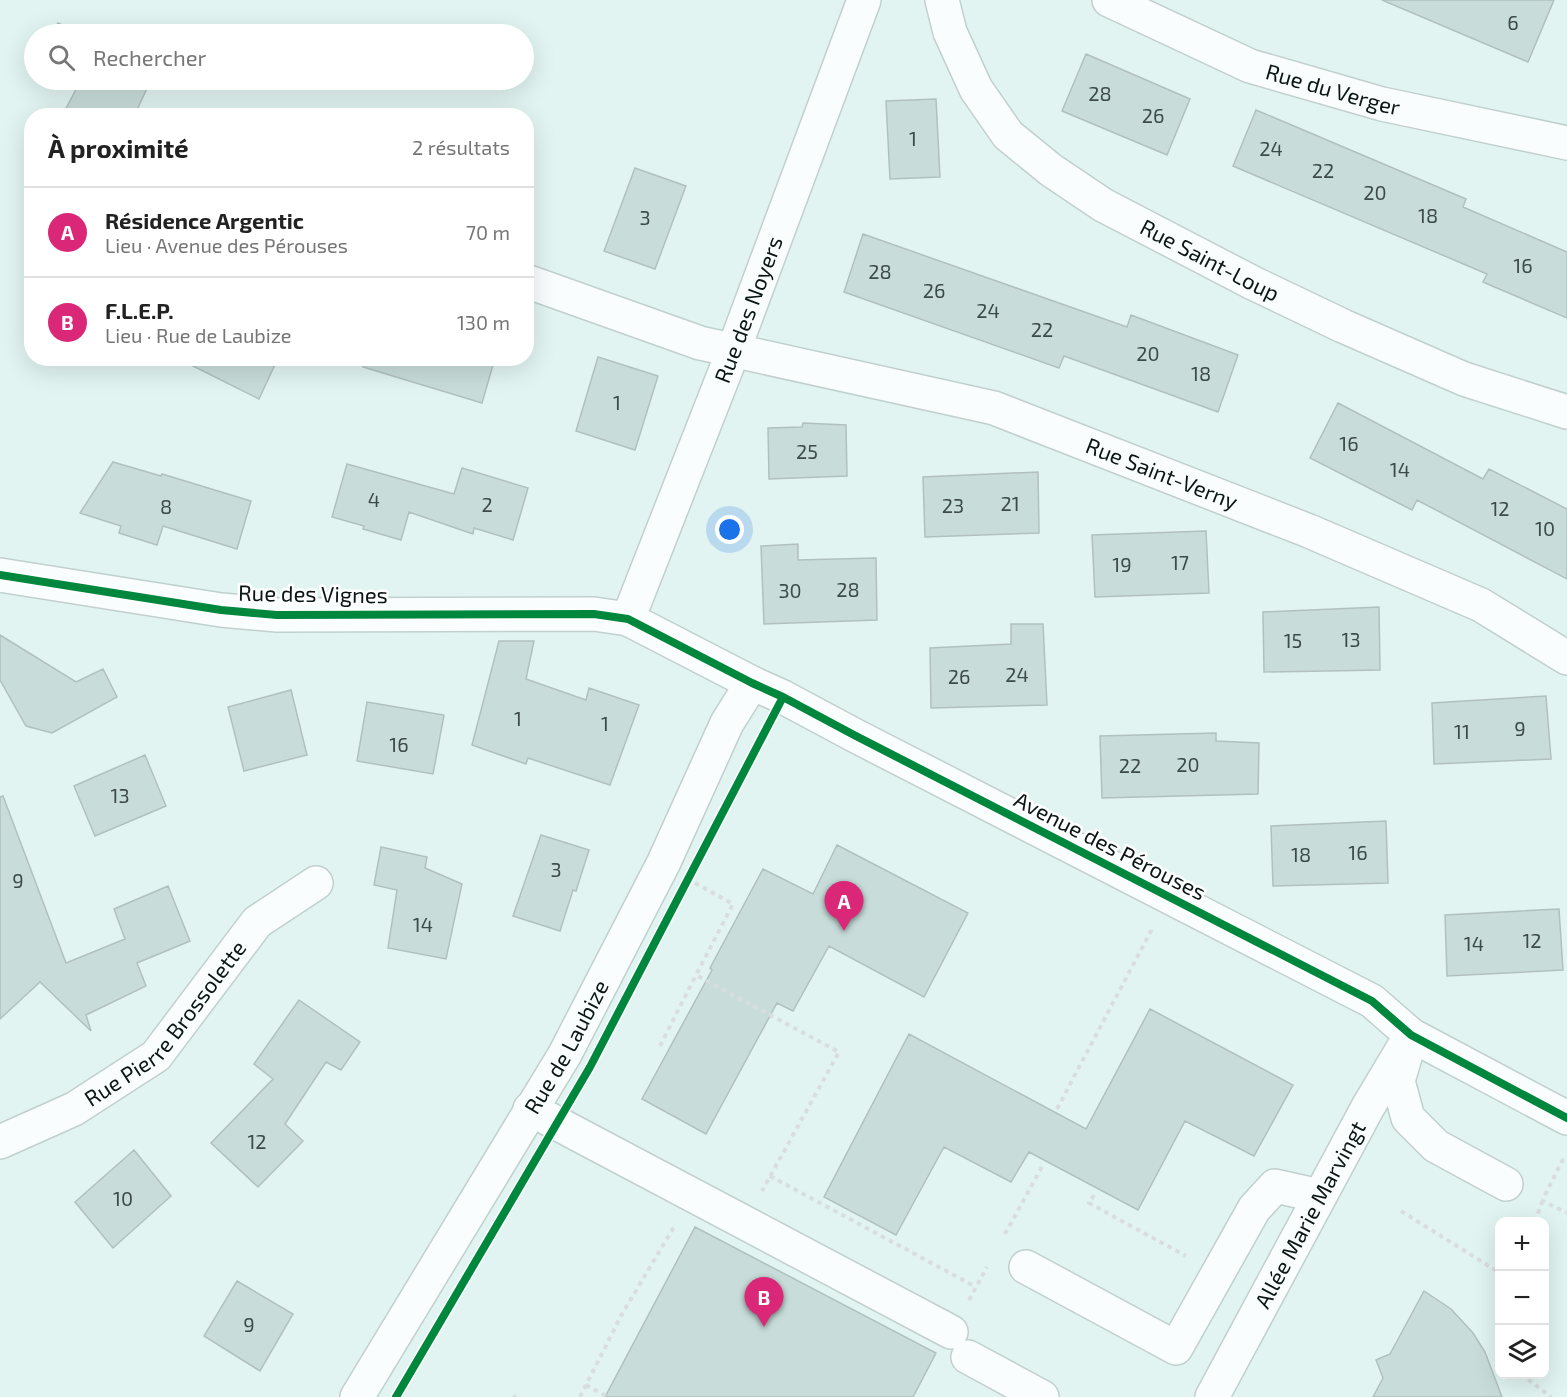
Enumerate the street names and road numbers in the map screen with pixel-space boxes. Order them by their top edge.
street label: Rue du Verger [1263,57,1403,120]
street label: Rue Saint-Loup [1136,213,1284,306]
street label: Rue des Noyers [708,232,787,386]
street label: Rue Saint-Verny [1083,431,1242,514]
street label: Rue des Vignes [238,579,388,607]
street label: Avenue des Pérouses [1010,786,1211,905]
street label: Rue Pierre Brossolette [79,935,251,1111]
street label: Rue de Laubize [518,975,613,1118]
street label: Allée Marie Marvingt [1248,1116,1370,1312]

